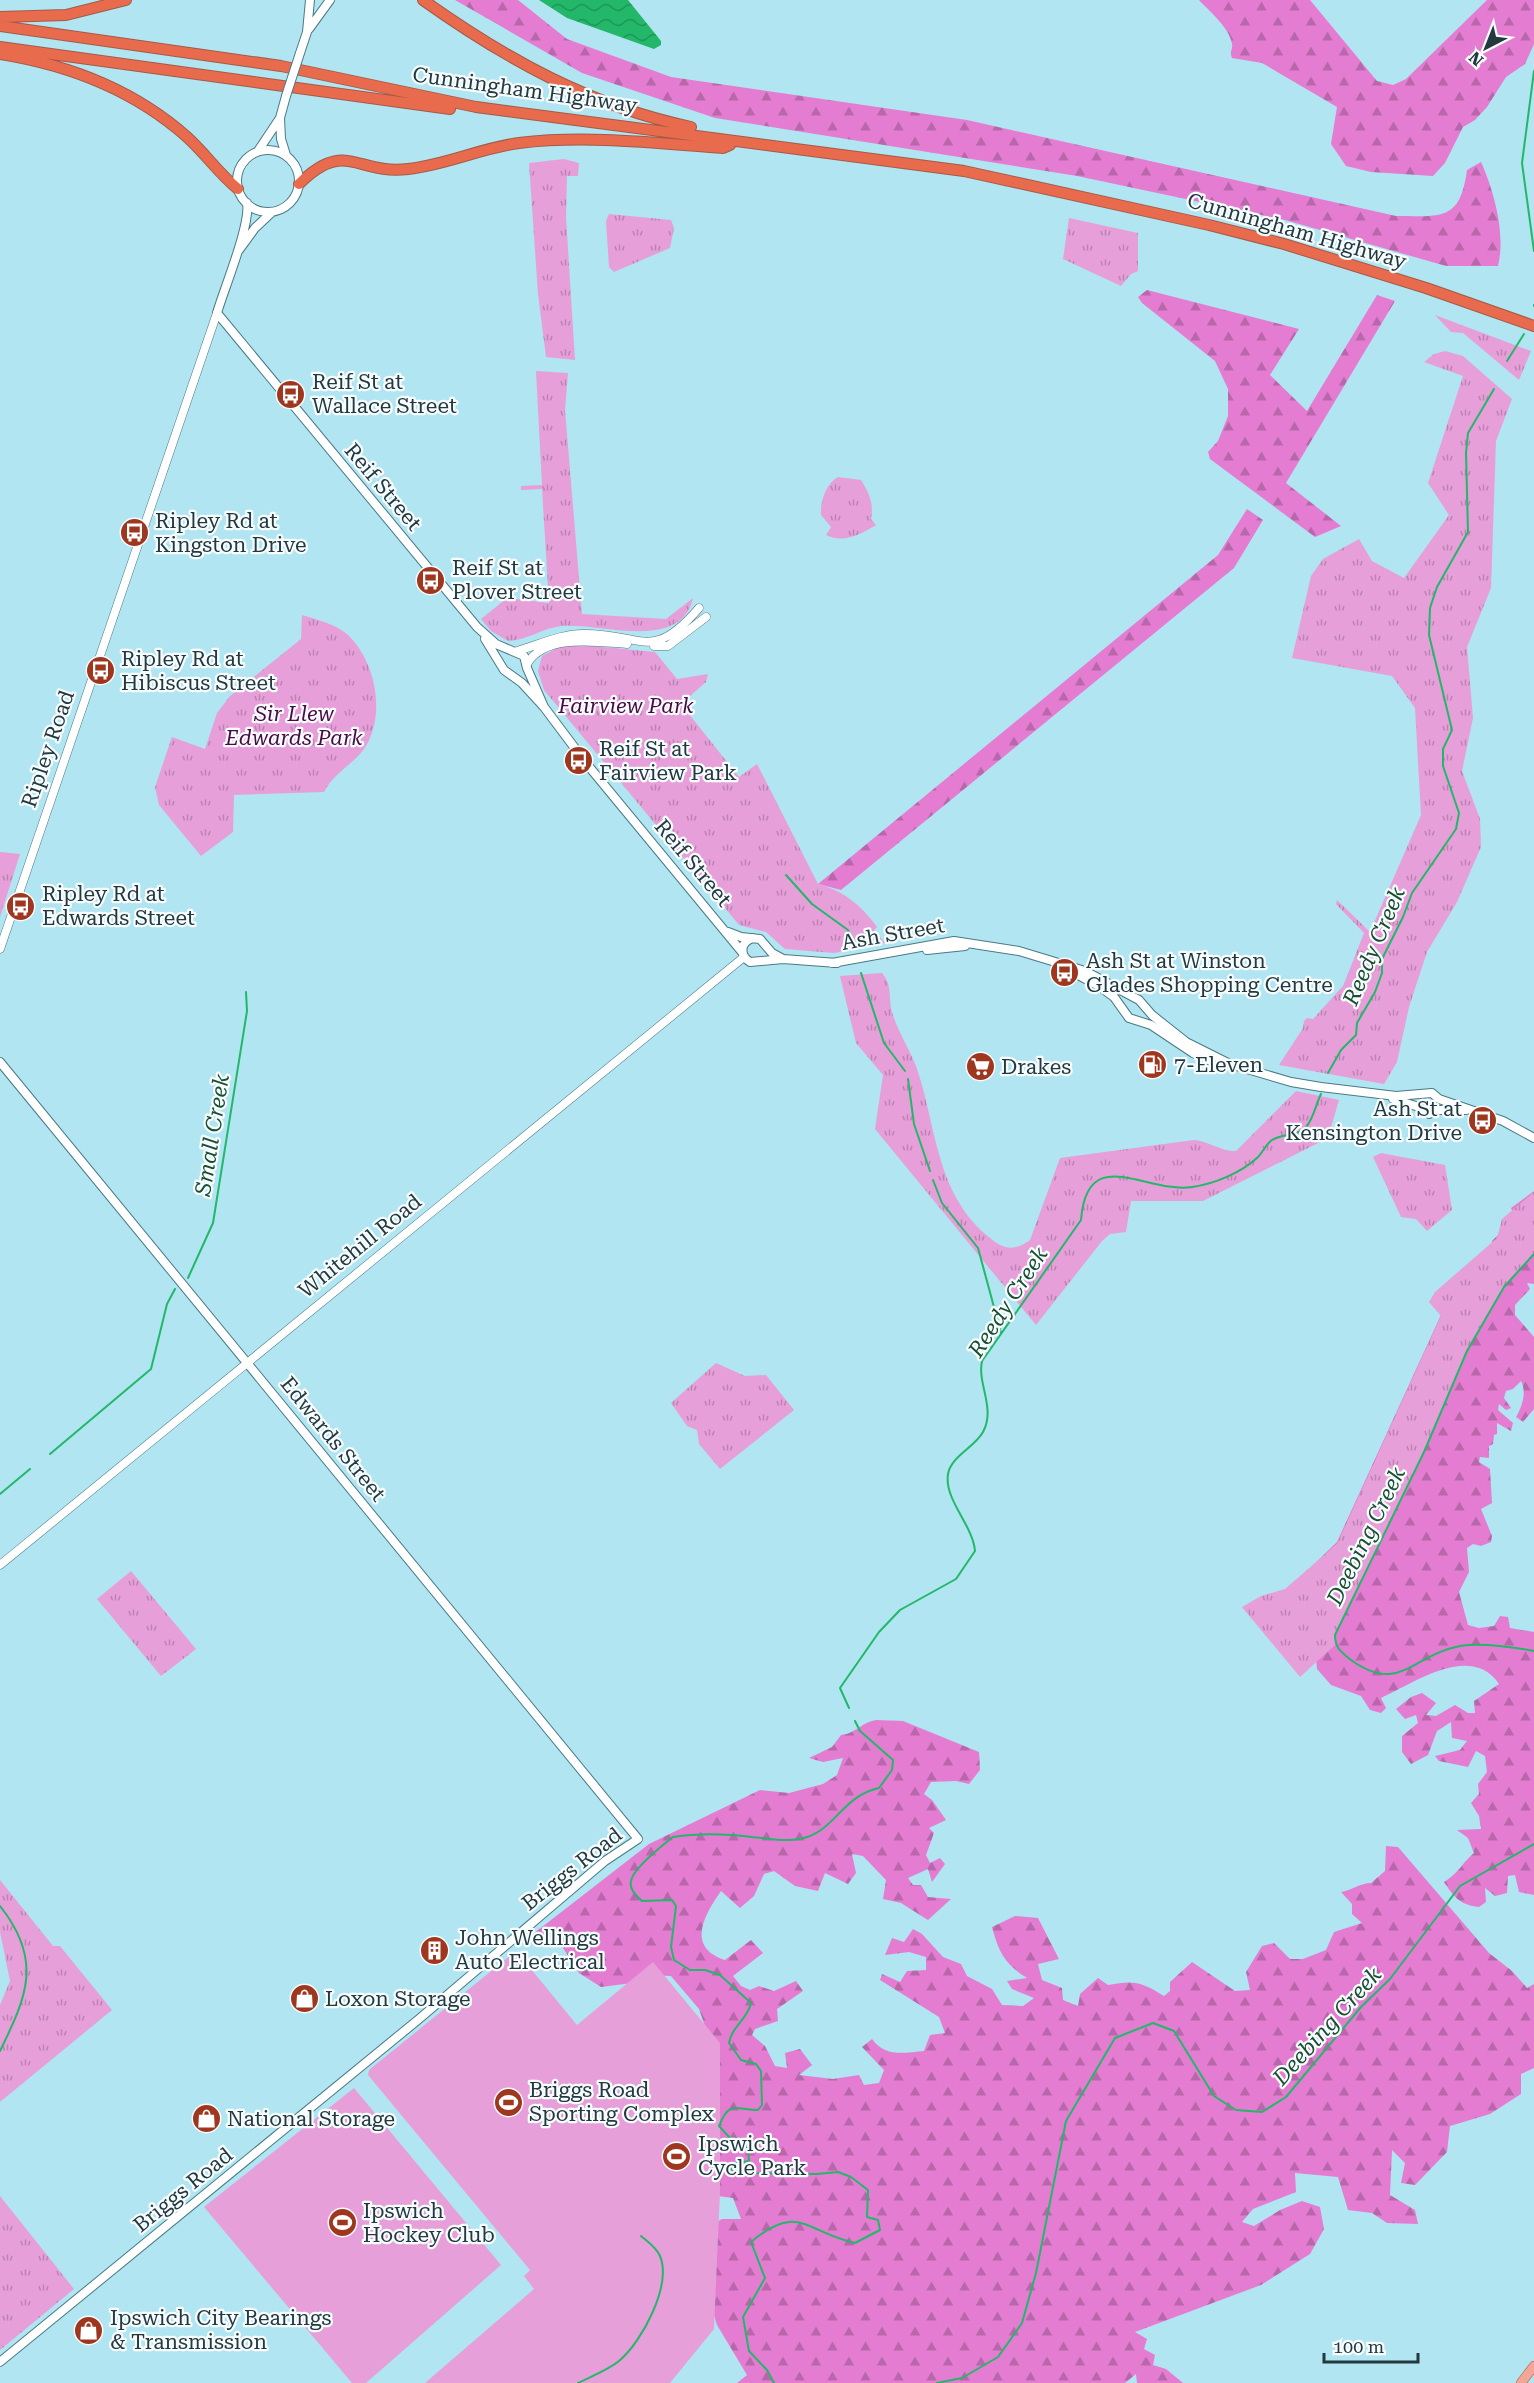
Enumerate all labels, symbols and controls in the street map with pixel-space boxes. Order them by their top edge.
north arrow [1456,18,1516,78]
text: N [1465,48,1487,70]
street label: Cunningham Highway [411,62,640,118]
street label: Cunningham Highway [1185,188,1410,274]
place label: Reif St at Wallace Street [312,370,457,418]
bus stop icon: Reif St at Wallace Street [275,378,307,410]
street label: Reif Street [340,439,426,536]
place label: Ripley Rd at Kingston Drive [155,509,307,557]
bus stop icon: Ripley Rd at Kingston Drive [118,517,150,549]
place label: Reif St at Plover Street [452,556,582,604]
bus stop icon: Reif St at Plover Street [415,564,447,596]
place label: Ripley Rd at Hibiscus Street [121,647,276,695]
bus stop icon: Ripley Rd at Hibiscus Street [84,655,116,687]
street label: Ripley Road [17,687,79,811]
park label: Fairview Park [557,694,694,718]
park label: Sir Llew Edwards Park [224,702,363,750]
place label: Reif St at Fairview Park [599,737,737,785]
bus stop icon: Reif St at Fairview Park [562,745,594,777]
street label: Reif Street [650,815,736,912]
place label: Ripley Rd at Edwards Street [42,882,195,930]
water label: Reedy Creek [1337,883,1410,1010]
bus stop icon: Ripley Rd at Edwards Street [5,890,37,922]
street label: Ash Street [840,913,946,955]
place label: Ash St at Winston Glades Shopping Centre [1086,949,1333,997]
bus stop icon: Ash St at Winston Glades Shopping Centre [1049,957,1081,989]
fuel station icon: 7-Eleven [1137,1049,1169,1081]
supermarket icon: Drakes [964,1051,996,1083]
place label: 7-Eleven [1174,1053,1264,1077]
place label: Drakes [1001,1055,1071,1079]
water label: Small Creek [190,1072,234,1199]
place label: Ash St at Kensington Drive [1285,1097,1462,1145]
bus stop icon: Ash St at Kensington Drive [1467,1105,1499,1137]
street label: Whitehill Road [294,1189,427,1303]
water label: Reedy Creek [963,1242,1053,1362]
street label: Edwards Street [276,1372,391,1506]
water label: Deebing Creek [1321,1463,1410,1610]
street label: Briggs Road [517,1822,627,1915]
place label: John Wellings Auto Electrical [455,1926,605,1974]
building icon: John Wellings Auto Electrical [418,1934,450,1966]
water label: Deebing Creek [1267,1962,1387,2091]
shop icon: Loxon Storage [288,1983,320,2015]
place label: Loxon Storage [325,1987,470,2011]
place label: Briggs Road Sporting Complex [529,2078,714,2126]
sports icon: Briggs Road Sporting Complex [492,2086,524,2118]
shop icon: National Storage [190,2103,222,2135]
place label: National Storage [227,2107,395,2131]
place label: Ipswich Cycle Park [698,2132,807,2180]
sports icon: Ipswich Cycle Park [661,2140,693,2172]
street label: Briggs Road [129,2143,238,2237]
place label: Ipswich Hockey Club [363,2199,495,2247]
sports icon: Ipswich Hockey Club [326,2207,358,2239]
place label: Ipswich City Bearings & Transmission [110,2306,332,2354]
shop icon: Ipswich City Bearings & Transmission [73,2314,105,2346]
scale bar [1324,2326,1418,2364]
text: 100 m [1333,2336,1384,2357]

